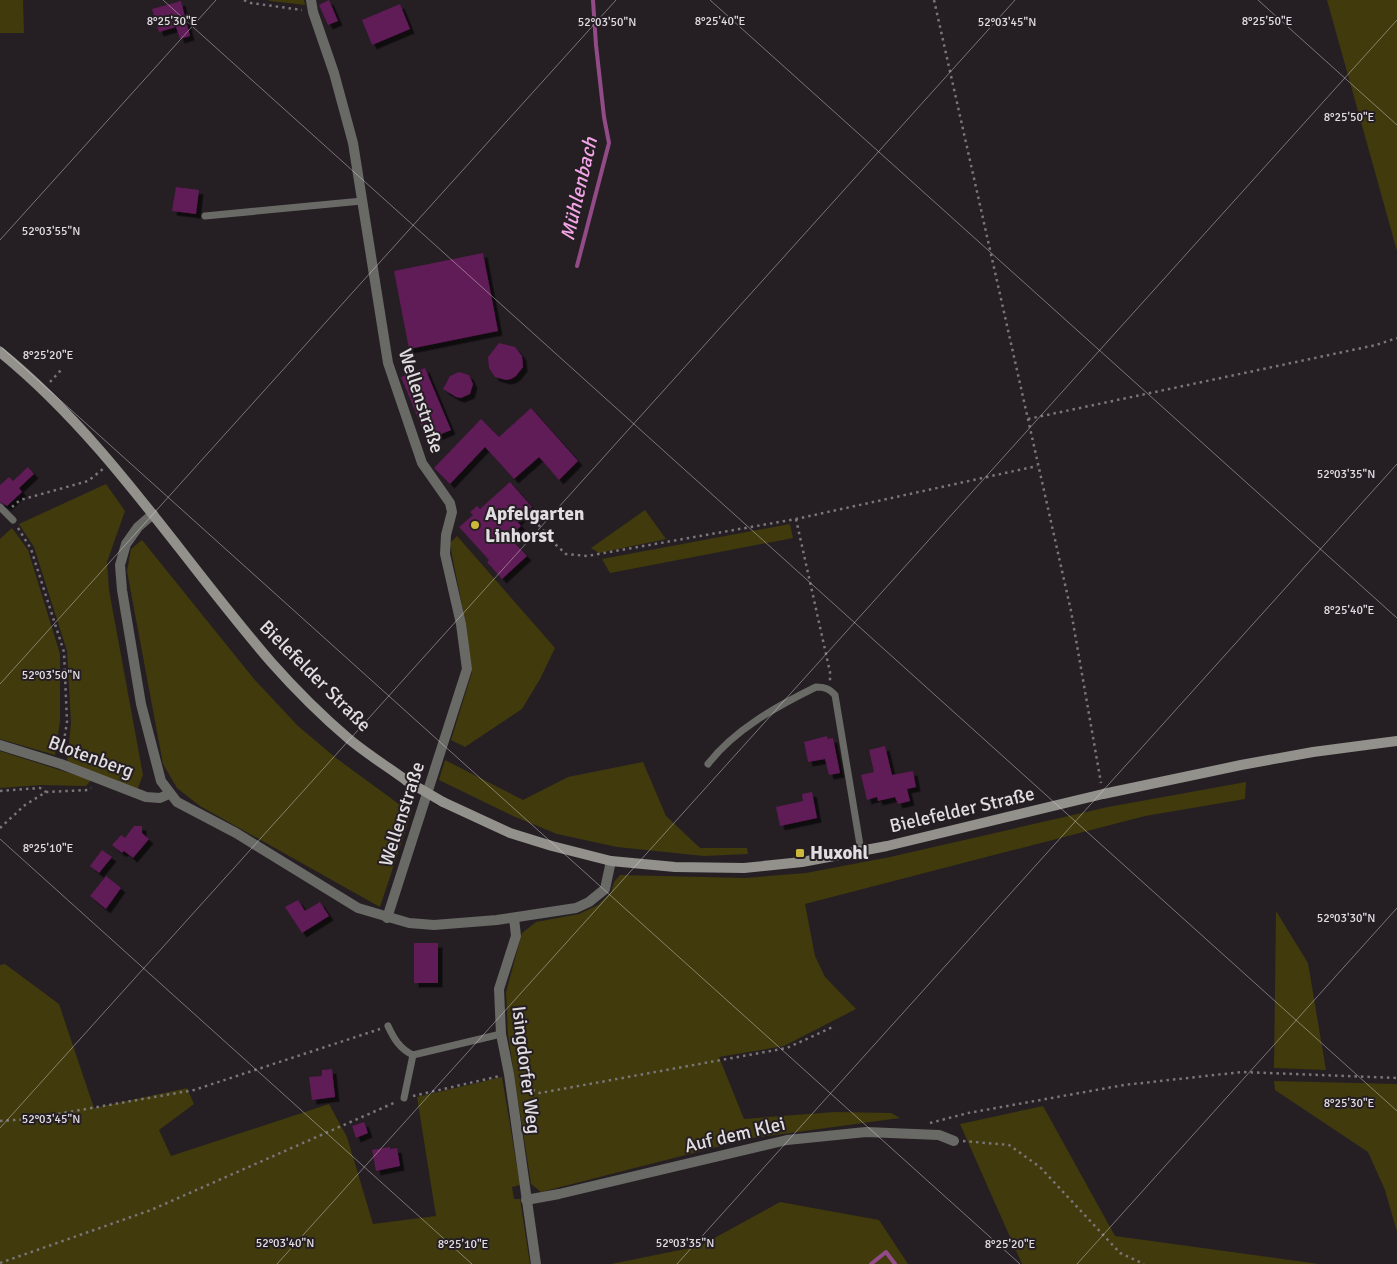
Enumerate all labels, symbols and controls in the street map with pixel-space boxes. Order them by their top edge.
text: 8°25'30"E [147,14,198,29]
text: 8°25'40"E [695,14,746,29]
text: 8°25'50"E [1242,14,1293,29]
text: 52°03'50"N [578,15,636,30]
text: 52°03'45"N [978,15,1036,30]
text: 8°25'50"E [1324,110,1375,125]
water label: Mühlenbach [555,134,603,243]
text: 52°03'55"N [22,224,80,239]
street label: Wellenstraße [393,346,449,456]
text: 8°25'20"E [23,348,74,363]
text: 52°03'35"N [1317,467,1375,482]
place label: Apfelgarten Linhorst [485,502,584,548]
marker: Apfelgarten Linhorst [469,519,481,531]
text: 8°25'40"E [1324,603,1375,618]
street label: Bielefelder Straße [254,615,376,737]
text: 52°03'50"N [22,668,80,683]
street label: Blotenberg [45,730,137,784]
street label: Wellenstraße [374,759,430,869]
street label: Bielefelder Straße [887,782,1037,838]
text: 8°25'10"E [23,841,74,856]
place label: Huxohl [810,841,869,865]
marker: Huxohl [794,847,806,859]
text: 52°03'30"N [1317,911,1375,926]
street label: Isingdorfer Weg [506,1005,546,1135]
text: 8°25'30"E [1324,1096,1375,1111]
text: 52°03'45"N [22,1112,80,1127]
street label: Auf dem Klei [682,1112,788,1158]
text: 52°03'40"N [256,1236,314,1251]
text: 52°03'35"N [656,1236,714,1251]
text: 8°25'10"E [438,1237,489,1252]
text: 8°25'20"E [985,1237,1036,1252]

